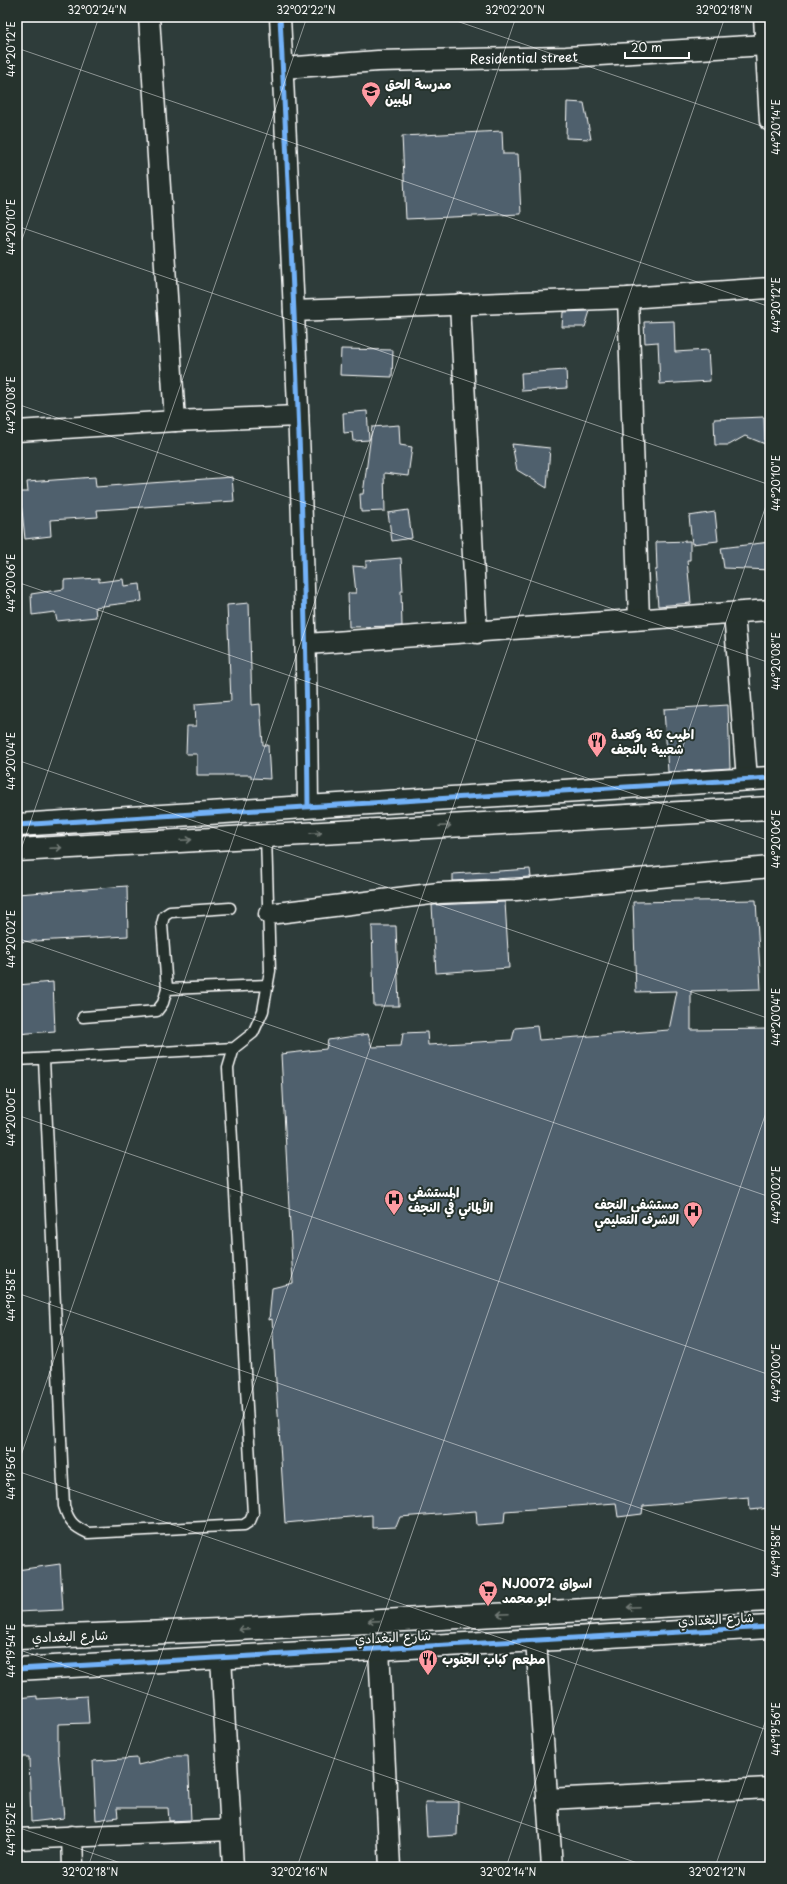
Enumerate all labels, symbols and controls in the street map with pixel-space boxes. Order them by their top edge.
text: 32°02'24"N [67,2,127,17]
text: 32°02'22"N [276,2,336,17]
text: 32°02'20"N [485,2,545,17]
text: 32°02'18"N [696,2,752,17]
text: 44°20'12"E [3,21,18,77]
scale bar [625,34,689,60]
text: 20 m [631,38,662,56]
street label: Residential street [470,46,578,68]
place label: مدرسة الحق المبين [385,74,452,108]
school or university icon: مدرسة الحق المبين [360,80,382,108]
text: 44°20'14"E [768,99,783,155]
text: 44°20'10"E [3,199,18,255]
text: 44°20'12"E [768,277,783,333]
text: 44°20'08"E [3,376,18,434]
text: 44°20'10"E [768,455,783,511]
text: 44°20'06"E [3,554,18,612]
text: 44°20'08"E [768,632,783,690]
place label: اطيب تكة وكعدة شعبية بالنجف [611,724,694,758]
restaurant icon: اطيب تكة وكعدة شعبية بالنجف [586,730,608,758]
text: 44°20'04"E [3,732,18,790]
text: 44°20'06"E [768,810,783,868]
one-way arrow [438,822,451,829]
one-way arrow [309,829,322,837]
one-way arrow [179,837,192,844]
one-way arrow [49,844,62,851]
text: 44°20'02"E [3,910,18,968]
text: 44°20'04"E [768,988,783,1046]
text: 44°20'00"E [3,1088,18,1146]
text: 44°20'02"E [768,1166,783,1224]
place label: المستشفى الألماني في النجف [408,1182,493,1220]
hospital icon: المستشفى الألماني في النجف [383,1188,405,1216]
place label: مستشفى النجف الاشرف التعليمي [595,1194,679,1232]
hospital icon: مستشفى النجف الاشرف التعليمي [682,1200,704,1228]
text: 44°19'58"E [3,1268,18,1322]
text: 44°20'00"E [768,1344,783,1402]
text: 44°19'56"E [3,1446,18,1500]
text: 44°19'58"E [768,1524,783,1578]
place label: NJ0072 اسواق ابو محمد [502,1573,592,1607]
supermarket icon: NJ0072 اسواق ابو محمد [477,1579,499,1607]
one-way arrow [627,1603,640,1610]
street label: شارع البغدادي [677,1607,755,1631]
one-way arrow [497,1610,510,1618]
one-way arrow [368,1618,381,1625]
text: 44°19'54"E [3,1624,18,1678]
street label: شارع البغدادي [32,1625,108,1647]
one-way arrow [238,1625,251,1632]
street label: شارع البغدادي [354,1625,432,1649]
restaurant icon: مطعم كباب الجنوب [417,1648,439,1676]
place label: مطعم كباب الجنوب [442,1649,546,1670]
text: 44°19'56"E [768,1702,783,1756]
text: 44°19'52"E [3,1802,18,1856]
text: 32°02'18"N [62,1864,118,1879]
text: 32°02'16"N [270,1864,328,1879]
text: 32°02'14"N [480,1864,537,1879]
text: 32°02'12"N [688,1864,746,1879]

